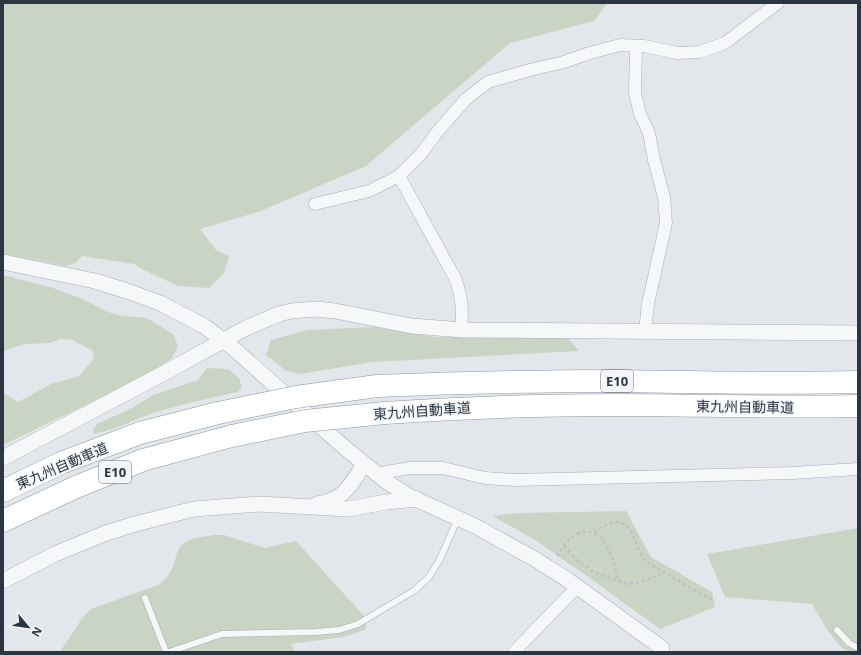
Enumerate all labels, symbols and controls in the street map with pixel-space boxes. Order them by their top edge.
road number: E10 [601,370,633,392]
street label: 東九州自動車道 [696,396,794,417]
street label: 東九州自動車道 [372,398,472,423]
street label: 東九州自動車道 [13,438,111,493]
road number: E10 [99,461,131,483]
north arrow [8,607,48,647]
text: N [28,625,46,640]

